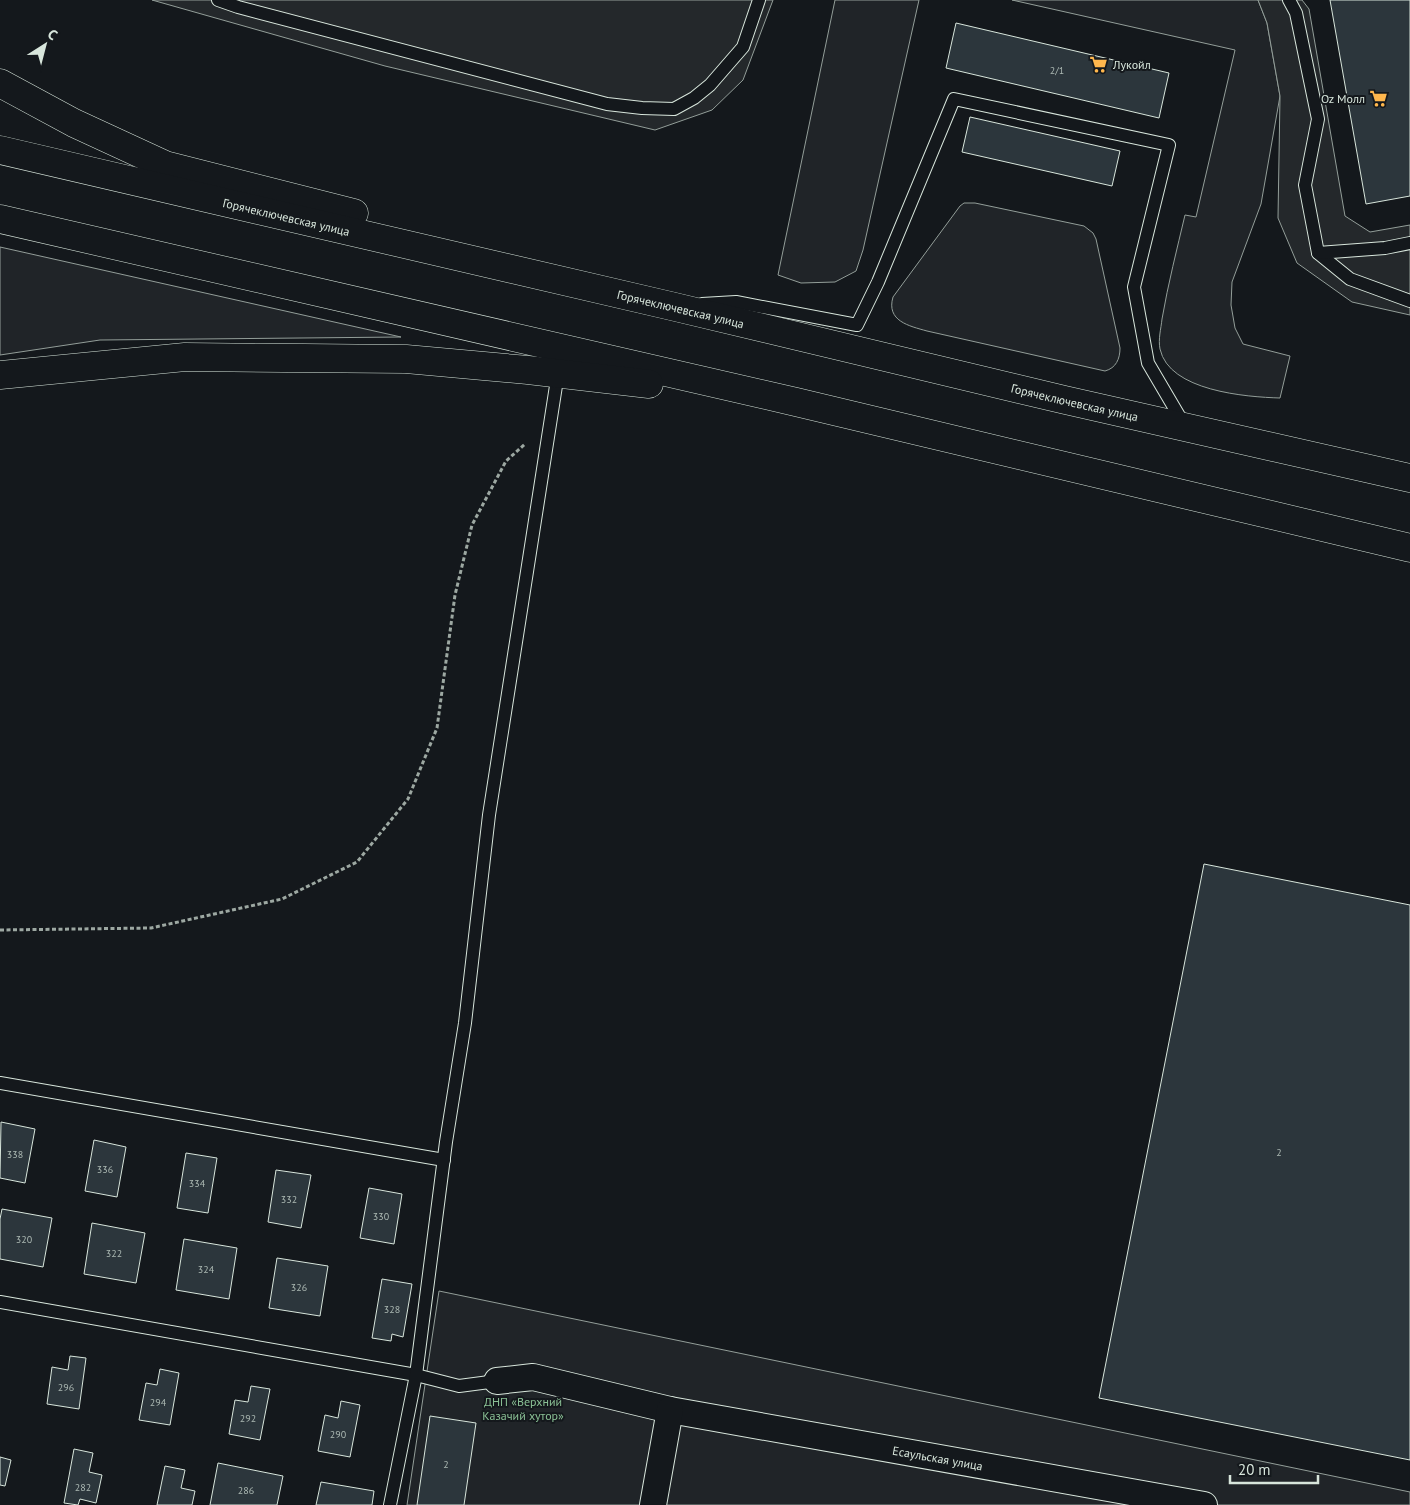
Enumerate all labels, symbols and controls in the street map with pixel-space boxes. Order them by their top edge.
north arrow [20,20,70,70]
text: С [44,25,61,44]
supermarket icon: Лукойл [1089,54,1109,74]
place label: Лукойл [1112,57,1151,72]
house number: 2/1 [1050,64,1064,77]
supermarket icon: Oz Молл [1369,88,1389,108]
place label: Oz Молл [1321,91,1365,106]
street label: Горячеключевская улица [221,195,351,239]
street label: Горячеключевская улица [616,286,746,331]
street label: Горячеключевская улица [1010,380,1140,424]
house number: 2 [1276,1146,1282,1159]
house number: 338 [7,1148,23,1161]
house number: 336 [97,1163,113,1176]
house number: 334 [189,1177,206,1190]
house number: 332 [281,1193,297,1206]
house number: 330 [373,1210,390,1223]
house number: 320 [16,1233,33,1246]
house number: 322 [106,1247,122,1260]
house number: 324 [198,1263,215,1276]
house number: 326 [291,1281,307,1294]
house number: 328 [384,1303,400,1316]
house number: 296 [58,1381,74,1394]
park label: ДНП «Верхний Казачий хутор» [482,1394,564,1423]
house number: 294 [150,1396,167,1409]
house number: 292 [240,1412,256,1425]
house number: 290 [330,1428,347,1441]
street label: Есаульская улица [891,1442,984,1473]
scale bar [1230,1452,1318,1484]
house number: 2 [443,1458,449,1471]
text: 20 m [1238,1460,1271,1479]
house number: 282 [75,1481,91,1494]
house number: 286 [238,1484,254,1497]

